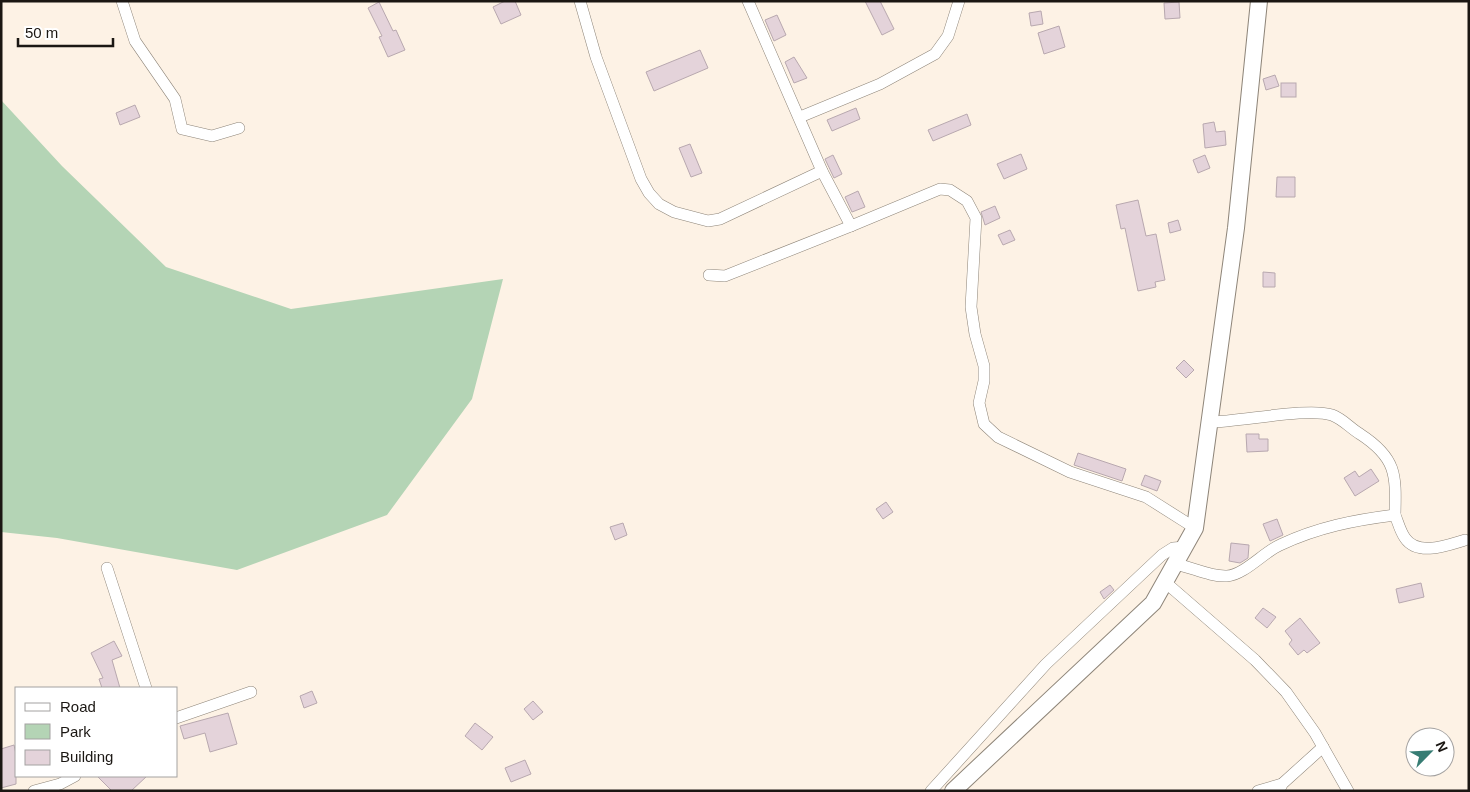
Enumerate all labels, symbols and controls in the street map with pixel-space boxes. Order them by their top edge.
scale bar [18,15,112,47]
text: 50 m [25,24,58,41]
legend [15,687,178,777]
text: Road [60,698,96,715]
text: Park [60,723,91,740]
north arrow [1405,727,1455,777]
text: N [1433,739,1451,755]
text: Building [60,748,113,765]

